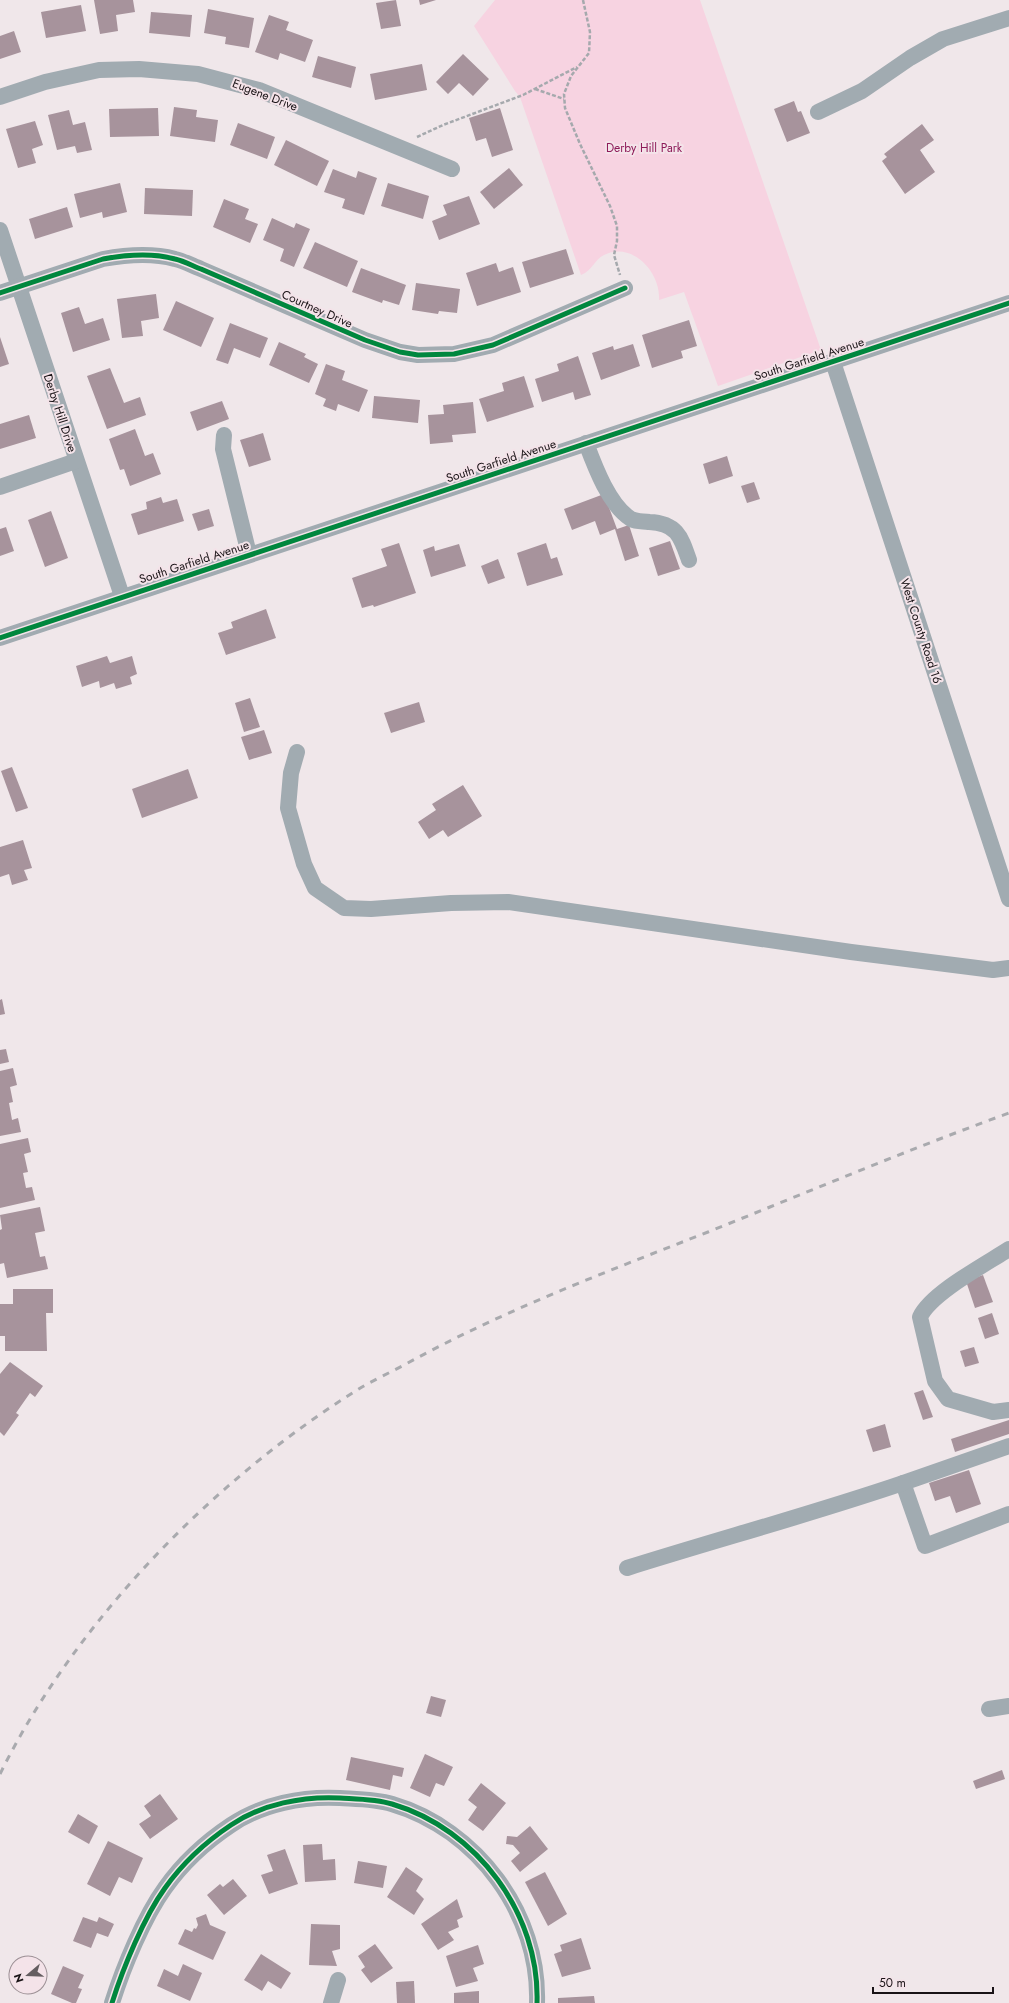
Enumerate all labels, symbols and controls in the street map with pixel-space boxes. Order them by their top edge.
street label: Eugene Drive [230,74,300,116]
park label: Derby Hill Park [606,139,683,157]
street label: Courtney Drive [279,285,355,333]
street label: South Garfield Avenue [752,333,866,385]
street label: Derby Hill Drive [39,371,81,455]
street label: South Garfield Avenue [444,435,558,487]
street label: South Garfield Avenue [137,536,251,588]
street label: West County Road 16 [896,576,946,686]
north arrow [8,1955,48,1995]
scale bar [873,1969,993,1995]
text: N [10,1972,28,1985]
text: 50 m [879,1974,906,1992]

